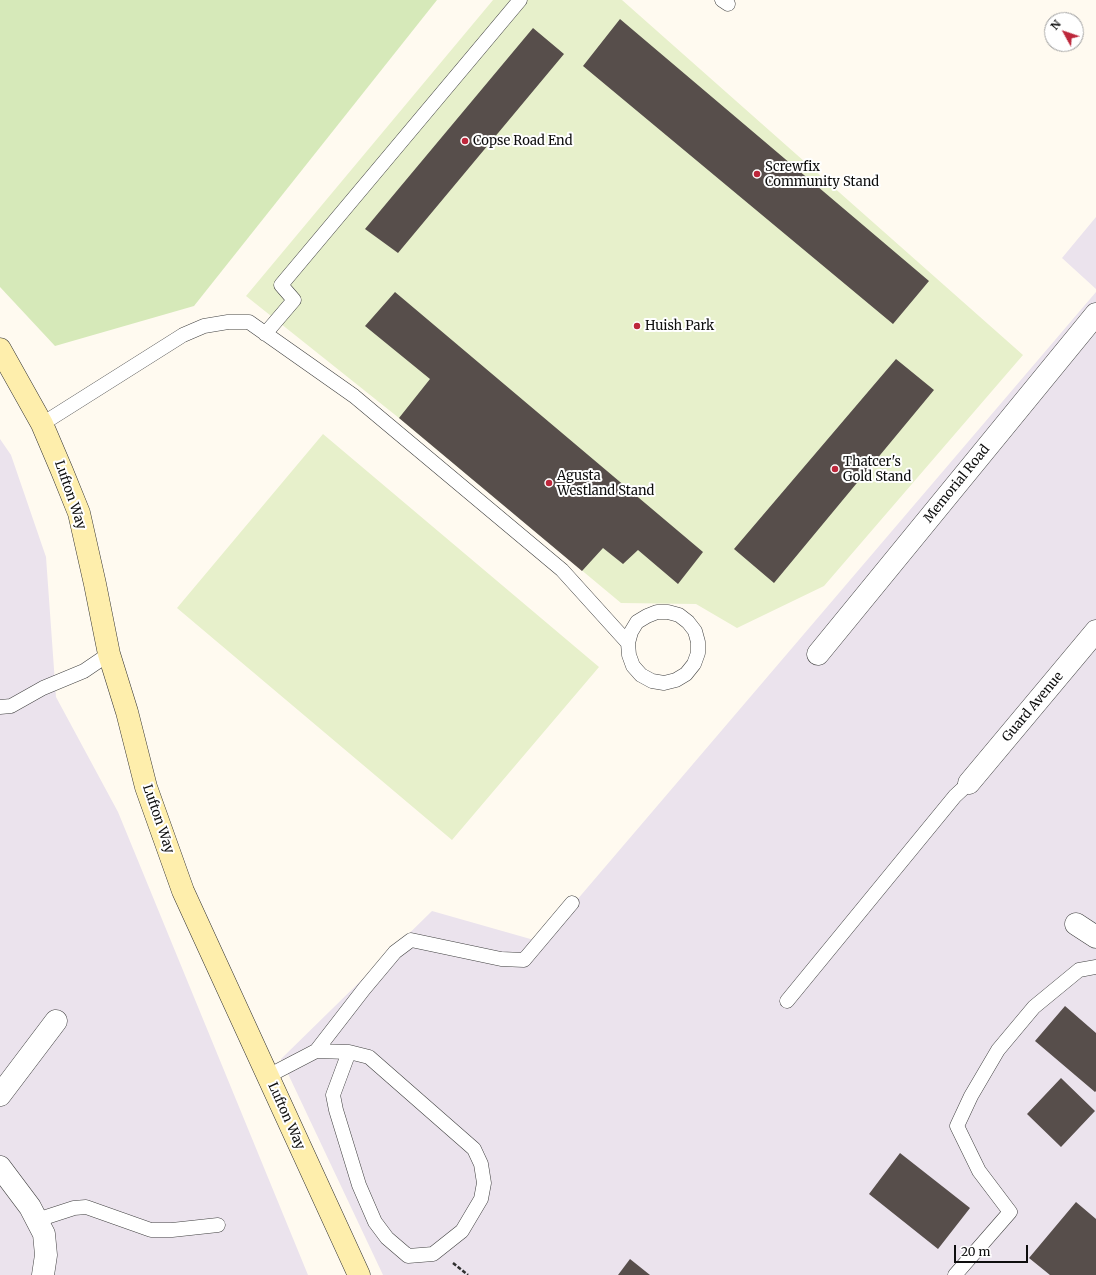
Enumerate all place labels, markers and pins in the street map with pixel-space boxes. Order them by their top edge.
place label: Copse Road End [473,133,573,149]
marker: Copse Road End [460,136,470,146]
place label: Screwfix Community Stand [765,159,879,190]
marker: Screwfix Community Stand [752,169,762,179]
place label: Huish Park [645,318,714,334]
marker: Huish Park [632,321,642,331]
place label: Thatcer's Gold Stand [843,454,911,485]
marker: Thatcer's Gold Stand [830,464,840,474]
place label: Agusta Westland Stand [557,468,654,499]
marker: Agusta Westland Stand [544,478,554,488]

